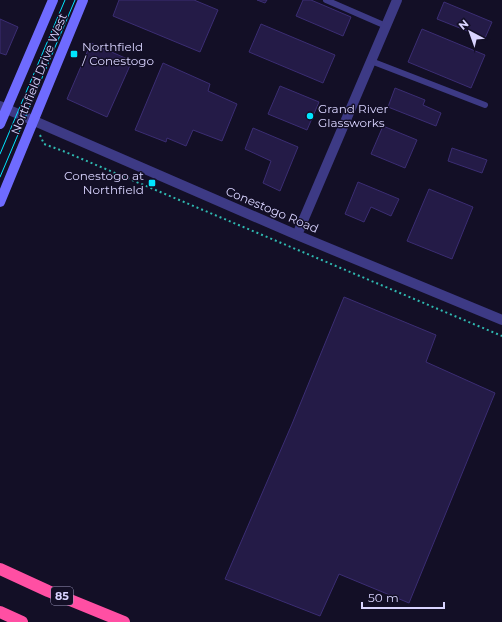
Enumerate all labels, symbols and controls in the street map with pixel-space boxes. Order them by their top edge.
street label: Northfield Drive West [7,11,70,137]
north arrow [450,12,490,52]
text: N [455,16,471,33]
place label: Northfield / Conestogo [81,39,154,68]
marker: Northfield / Conestogo [69,49,79,59]
place label: Grand River Glassworks [318,101,389,130]
marker: Grand River Glassworks [305,111,315,121]
place label: Conestogo at Northfield [64,168,144,197]
marker: Conestogo at Northfield [147,178,157,188]
street label: Conestogo Road [224,183,321,236]
scale bar [362,584,444,610]
road number: 85 [51,587,73,605]
text: 50 m [368,590,399,605]

